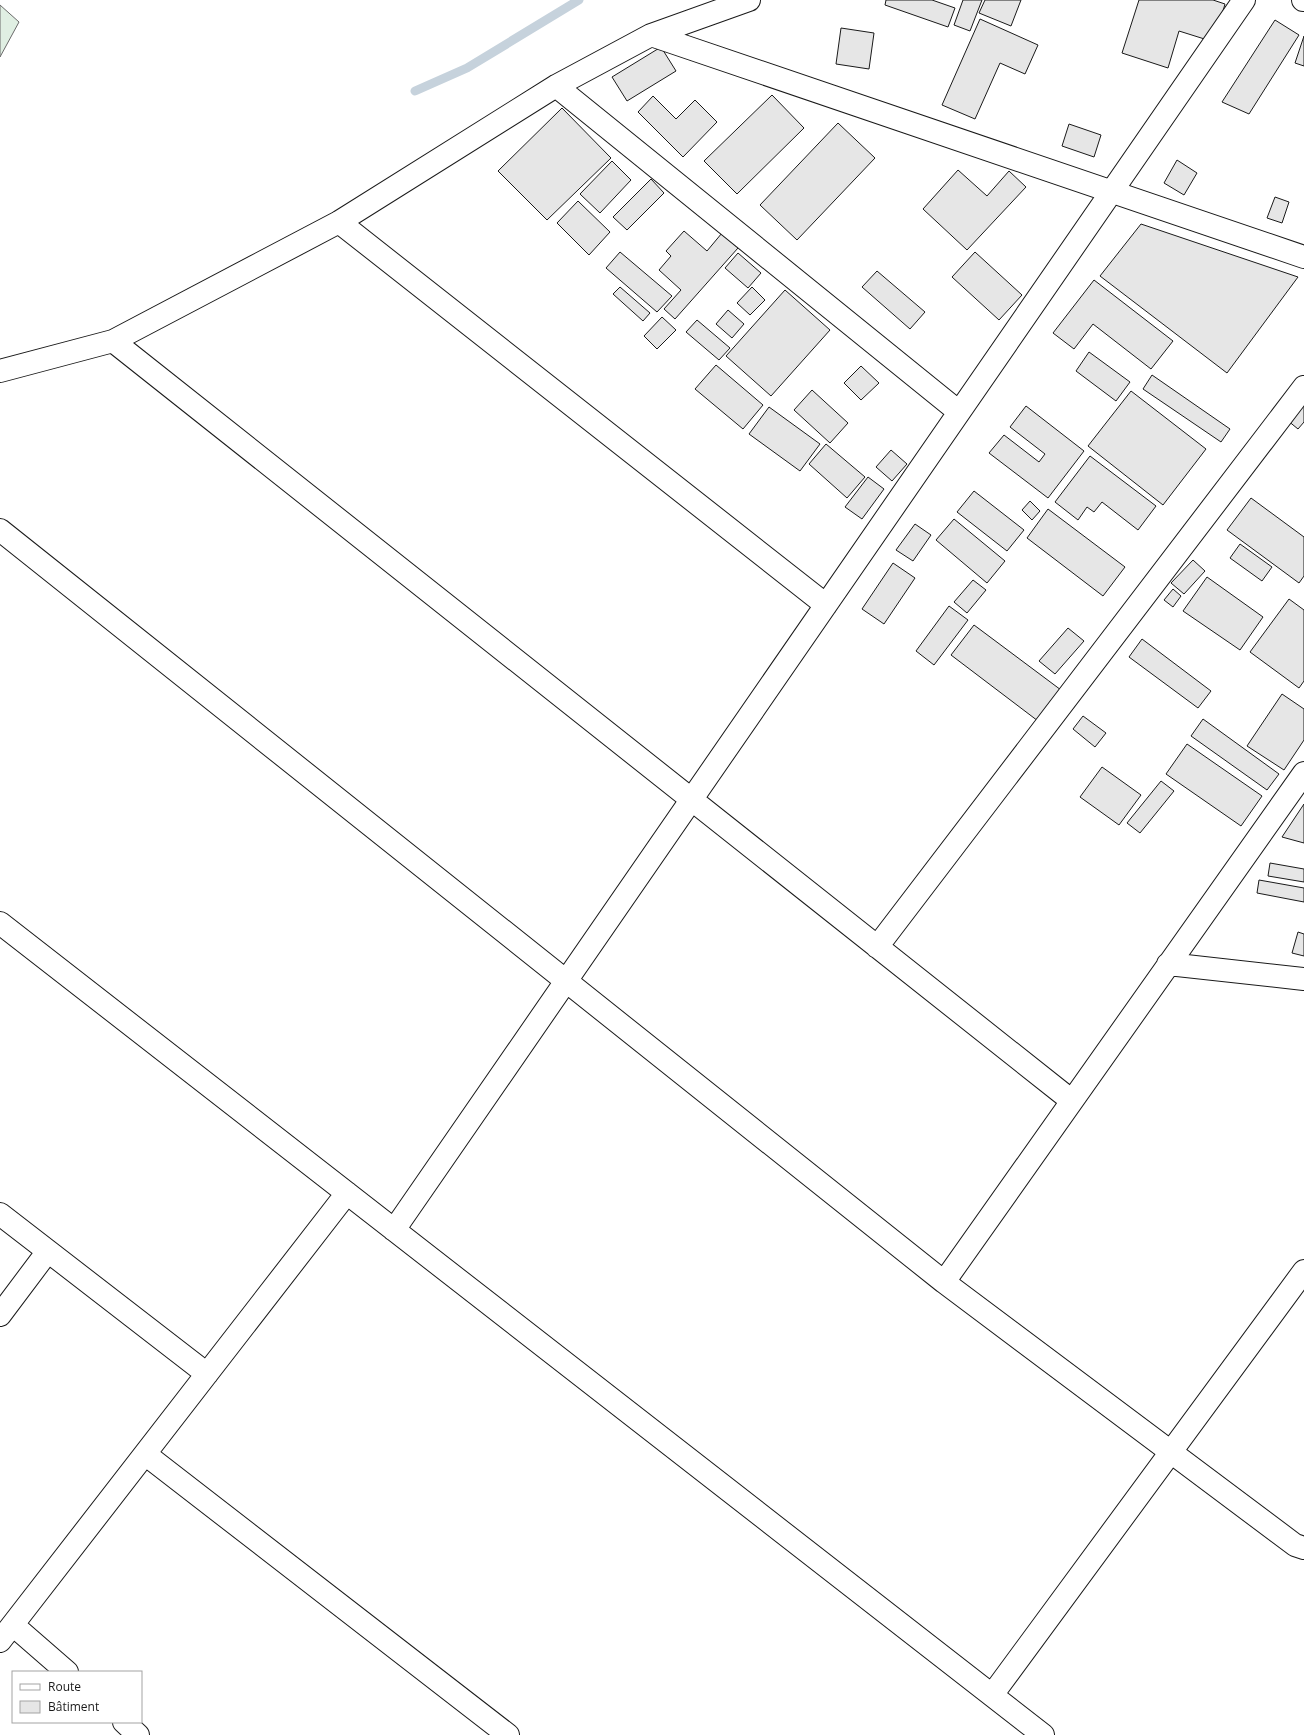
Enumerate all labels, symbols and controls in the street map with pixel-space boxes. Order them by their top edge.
legend [12,1671,142,1723]
text: Route [48,1678,81,1695]
text: Bâtiment [48,1698,99,1715]

